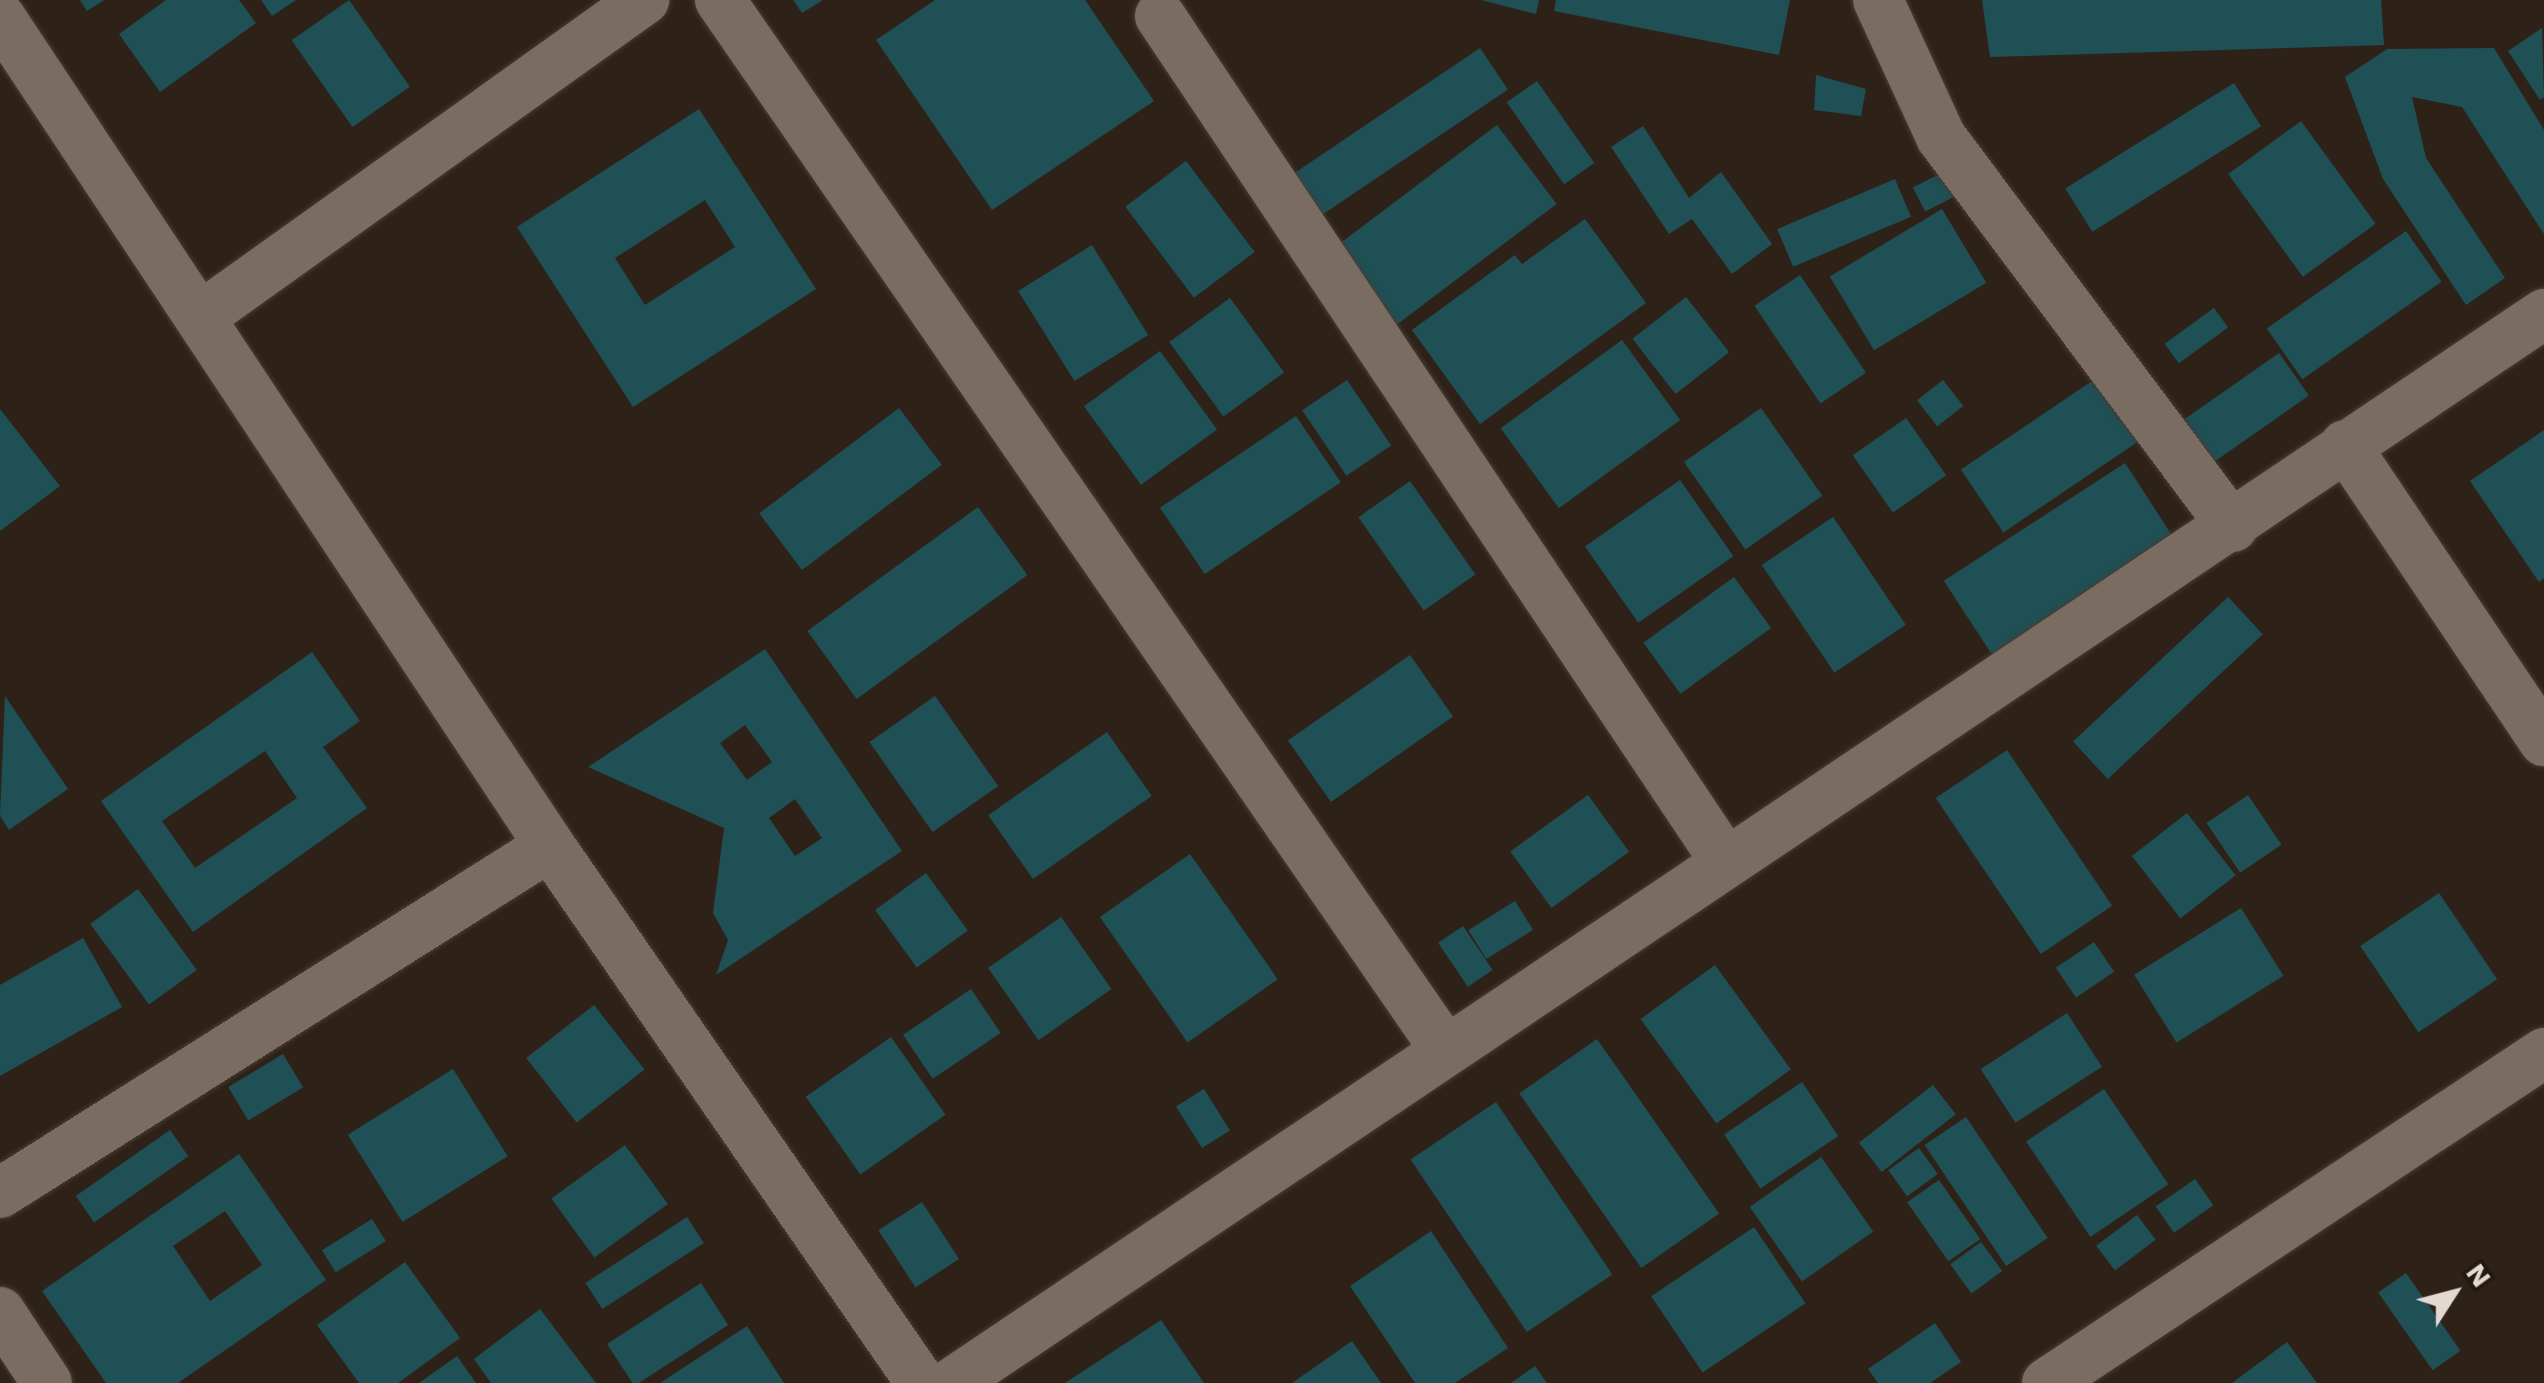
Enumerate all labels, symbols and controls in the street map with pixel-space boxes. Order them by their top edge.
north arrow [2404,1243,2504,1343]
text: N [2459,1257,2498,1293]

